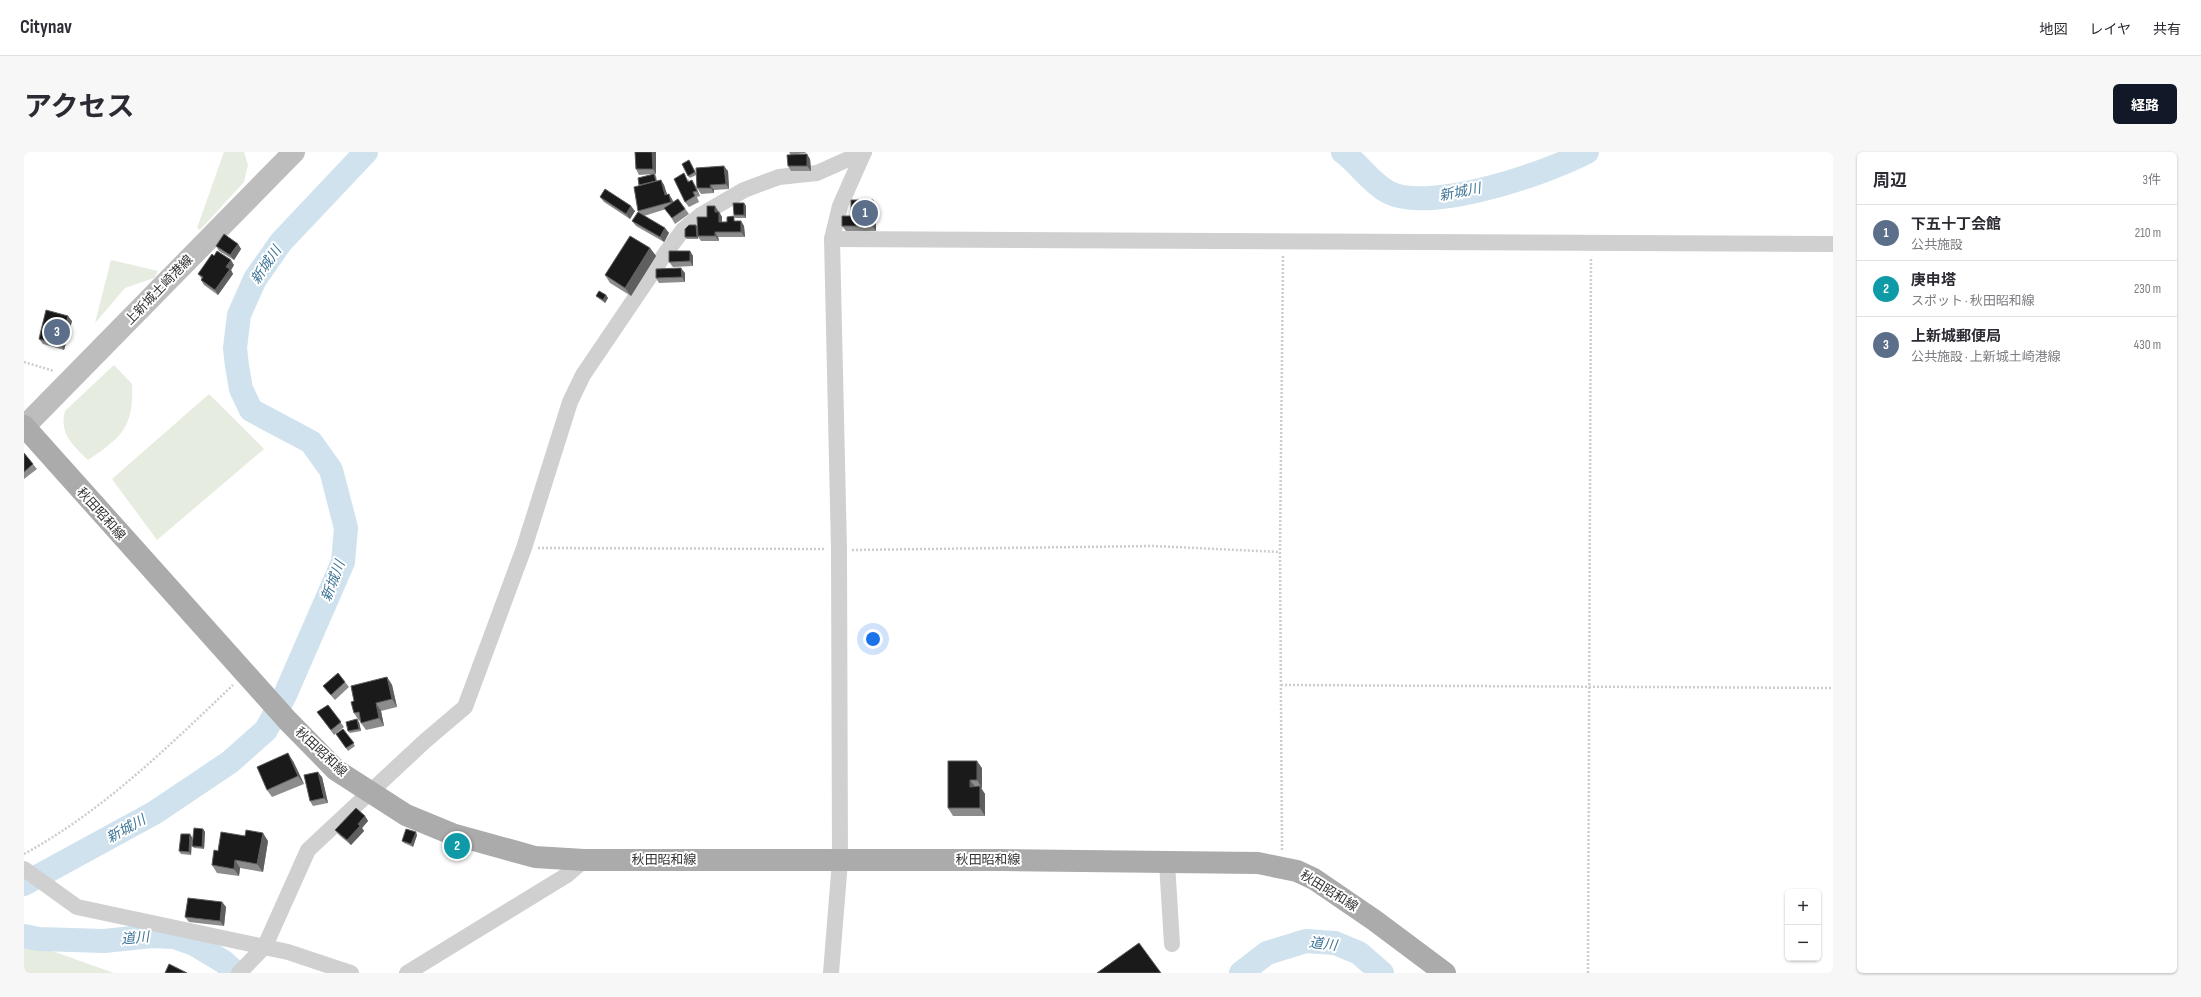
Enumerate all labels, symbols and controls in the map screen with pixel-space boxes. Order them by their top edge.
text: Citynav [20,16,72,39]
text: 地図 [2039,21,2067,38]
text: レイヤ [2089,21,2131,38]
text: 共有 [2153,21,2181,38]
button: 経路 [2113,84,2177,124]
text: アクセス [24,91,135,124]
text: 周辺 [1873,171,1907,191]
text: 3件 [2143,172,2161,188]
water label: 新城川 [1438,179,1484,204]
pin: 1 [852,198,878,228]
text: 下五十丁会館 [1911,215,2001,234]
text: 1 [1883,225,1889,241]
text: 210 m [2135,225,2161,241]
text: 公共施設 [1911,237,1963,253]
water label: 新城川 [247,241,286,287]
street label: 上新城土崎港線 [122,252,196,328]
text: 庚申塔 [1911,271,1956,290]
text: 2 [1883,281,1889,297]
text: 230 m [2134,281,2161,297]
text: スポット · 秋田昭和線 [1911,293,2035,309]
pin: 3 [44,317,70,347]
text: 上新城郵便局 [1911,327,2001,346]
text: 3 [1883,337,1889,353]
text: 430 m [2134,337,2161,353]
text: 公共施設 · 上新城土崎港線 [1911,349,2061,365]
street label: 秋田昭和線 [73,484,129,544]
water label: 新城川 [318,556,349,604]
your location [863,629,883,649]
street label: 秋田昭和線 [292,724,350,780]
water label: 新城川 [104,810,150,847]
pin: 2 [444,831,470,861]
street label: 秋田昭和線 [631,852,697,868]
street label: 秋田昭和線 [955,852,1021,868]
street label: 秋田昭和線 [1297,867,1361,915]
map controls [1785,889,1821,961]
button: + [1785,889,1821,925]
button: − [1785,925,1821,961]
water label: 道川 [120,928,152,948]
water label: 道川 [1308,934,1340,954]

